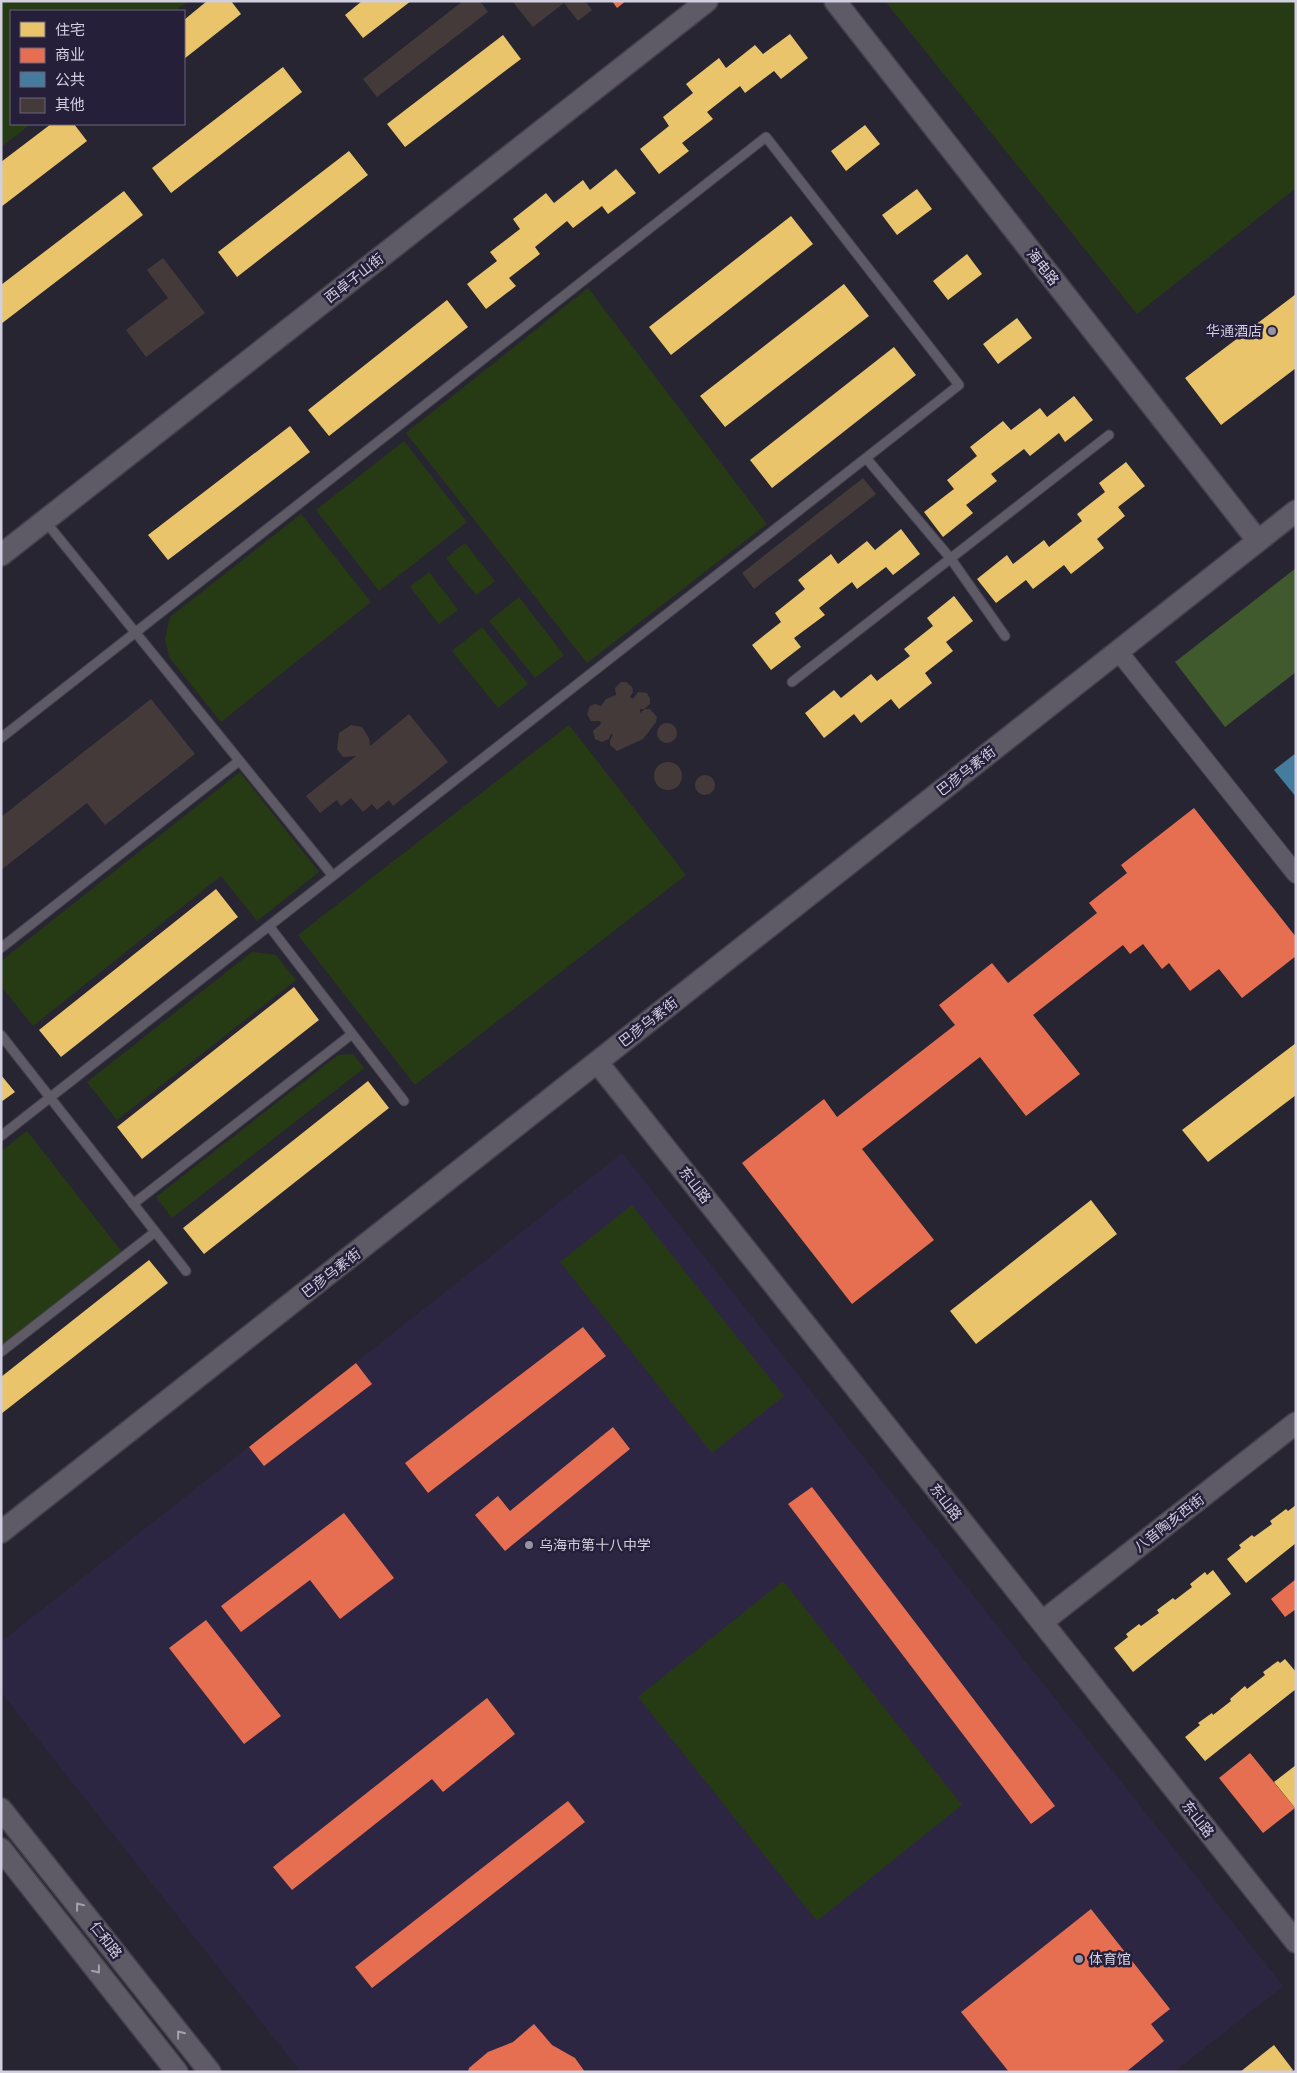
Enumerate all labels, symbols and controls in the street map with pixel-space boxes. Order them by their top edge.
legend [10,10,185,125]
text: 住宅 [55,19,85,40]
text: 商业 [55,44,85,65]
text: 公共 [55,69,85,90]
text: 其他 [55,94,85,115]
street label: 海电路 [1022,244,1064,290]
street label: 西卓子山街 [320,249,388,307]
place label: 华通酒店 [1206,321,1262,341]
marker: 华通酒店 [1266,325,1278,337]
street label: 巴彦乌素街 [932,742,1000,800]
street label: 巴彦乌素街 [614,993,682,1051]
street label: 东山路 [674,1162,716,1208]
street label: 巴彦乌素街 [297,1244,365,1302]
street label: 东山路 [925,1479,967,1525]
street label: 八音陶亥西街 [1130,1489,1208,1557]
place label: 乌海市第十八中学 [539,1535,651,1555]
marker: 乌海市第十八中学 [523,1539,535,1551]
street label: 东山路 [1177,1796,1219,1842]
one-way arrow [76,1903,84,1912]
street label: 仁和路 [85,1917,127,1963]
place label: 体育馆 [1089,1949,1131,1969]
marker: 体育馆 [1073,1953,1085,1965]
one-way arrow [91,1964,99,1973]
one-way arrow [176,2030,185,2039]

